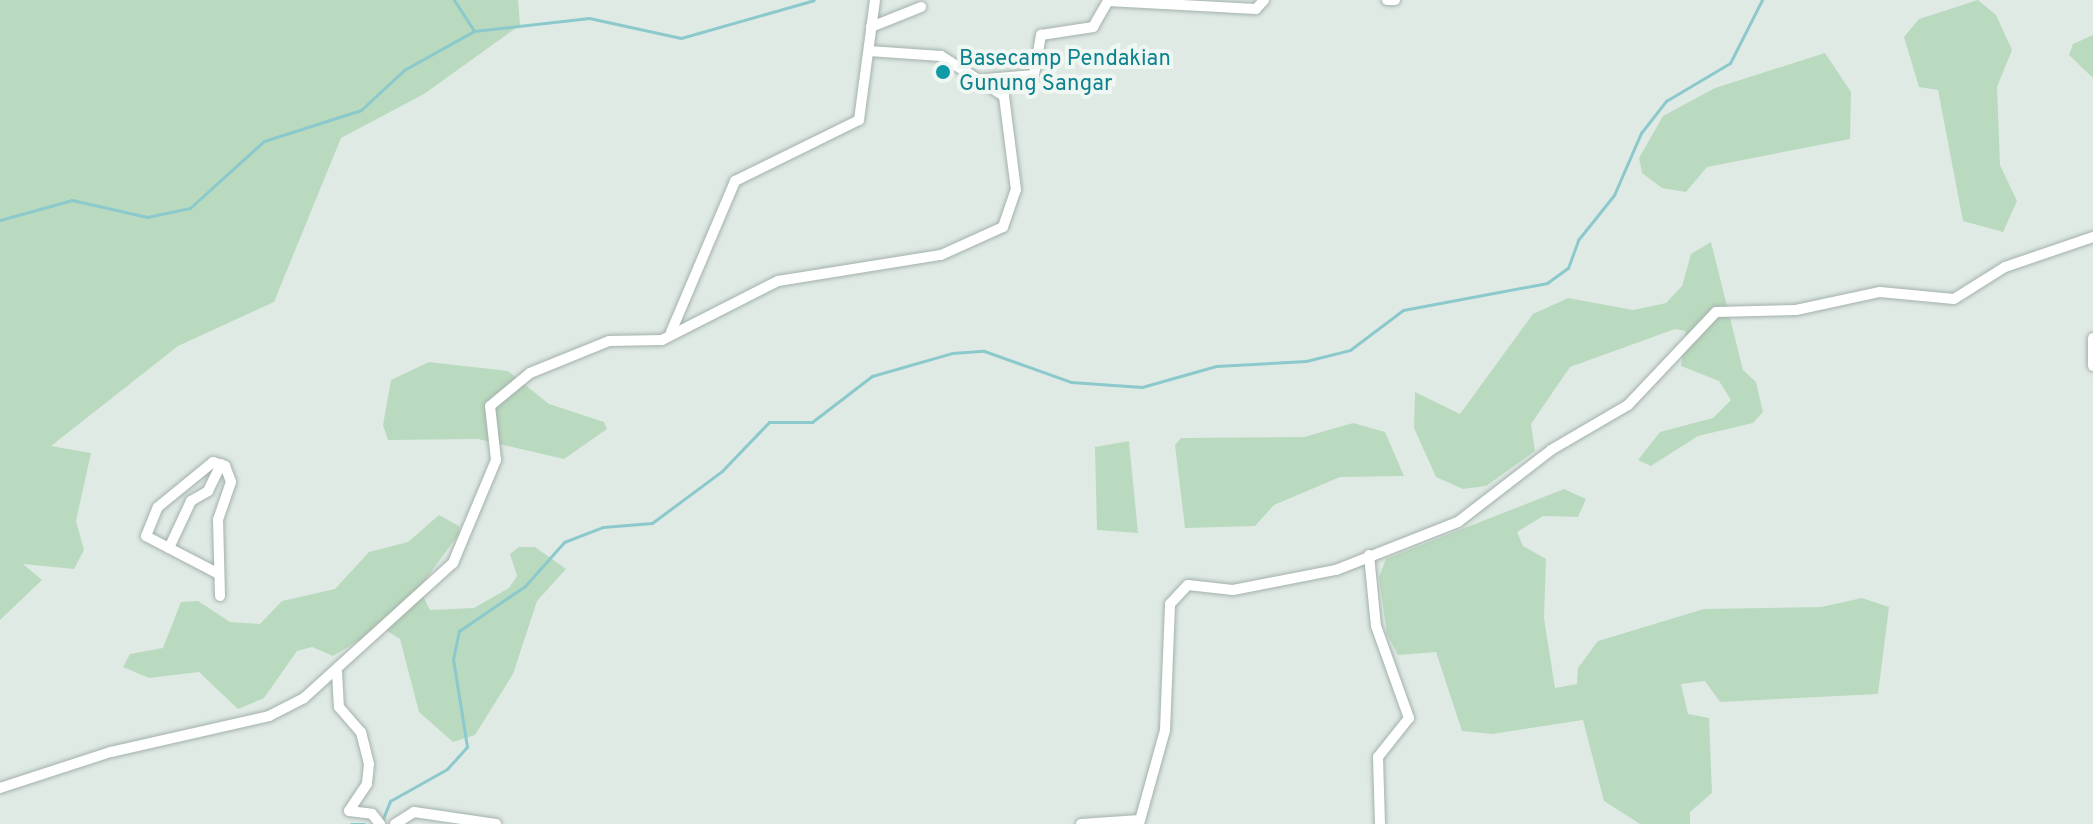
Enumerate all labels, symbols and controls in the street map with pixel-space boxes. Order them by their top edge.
place label: Basecamp Pendakian Gunung Sangar [959,46,1171,98]
marker: Basecamp Pendakian Gunung Sangar [934,63,952,81]

